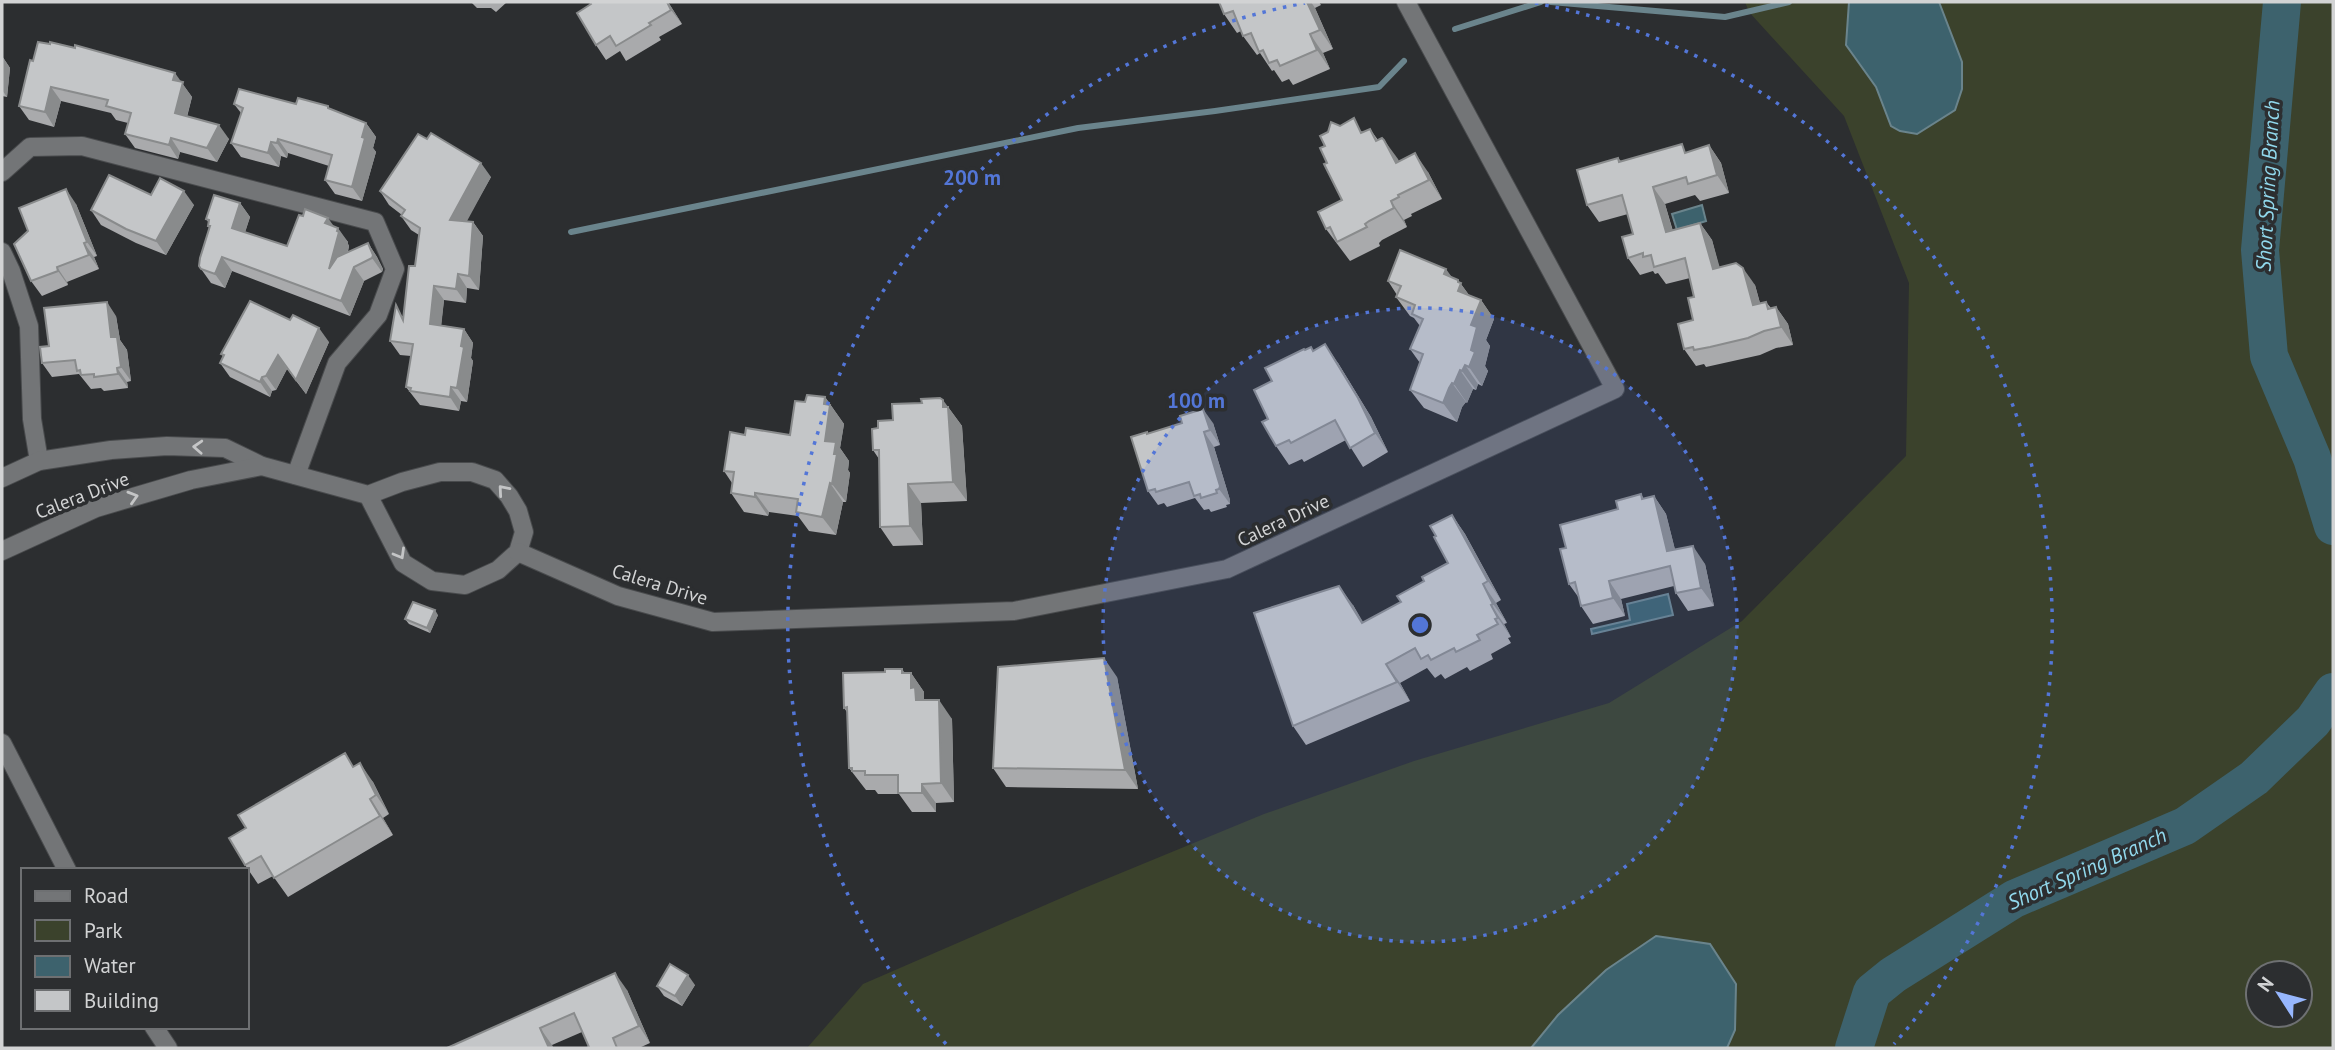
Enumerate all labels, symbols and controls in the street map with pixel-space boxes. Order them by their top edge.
water label: Short Spring Branch [2250,100,2285,272]
text: 200 m [943,164,1001,191]
text: 100 m [1167,387,1225,414]
one-way arrow [192,440,203,455]
street label: Calera Drive [32,466,132,524]
one-way arrow [499,485,511,498]
street label: Calera Drive [1233,488,1333,552]
one-way arrow [126,490,138,505]
one-way arrow [392,547,405,560]
street label: Calera Drive [609,558,711,610]
centre of rings [1408,613,1432,637]
water label: Short Spring Branch [2003,821,2171,916]
legend [21,868,248,1029]
text: Road [84,882,128,909]
text: Park [84,917,123,944]
text: Water [84,952,136,979]
north arrow [2244,959,2314,1029]
text: N [2252,972,2279,996]
text: Building [84,987,159,1014]

